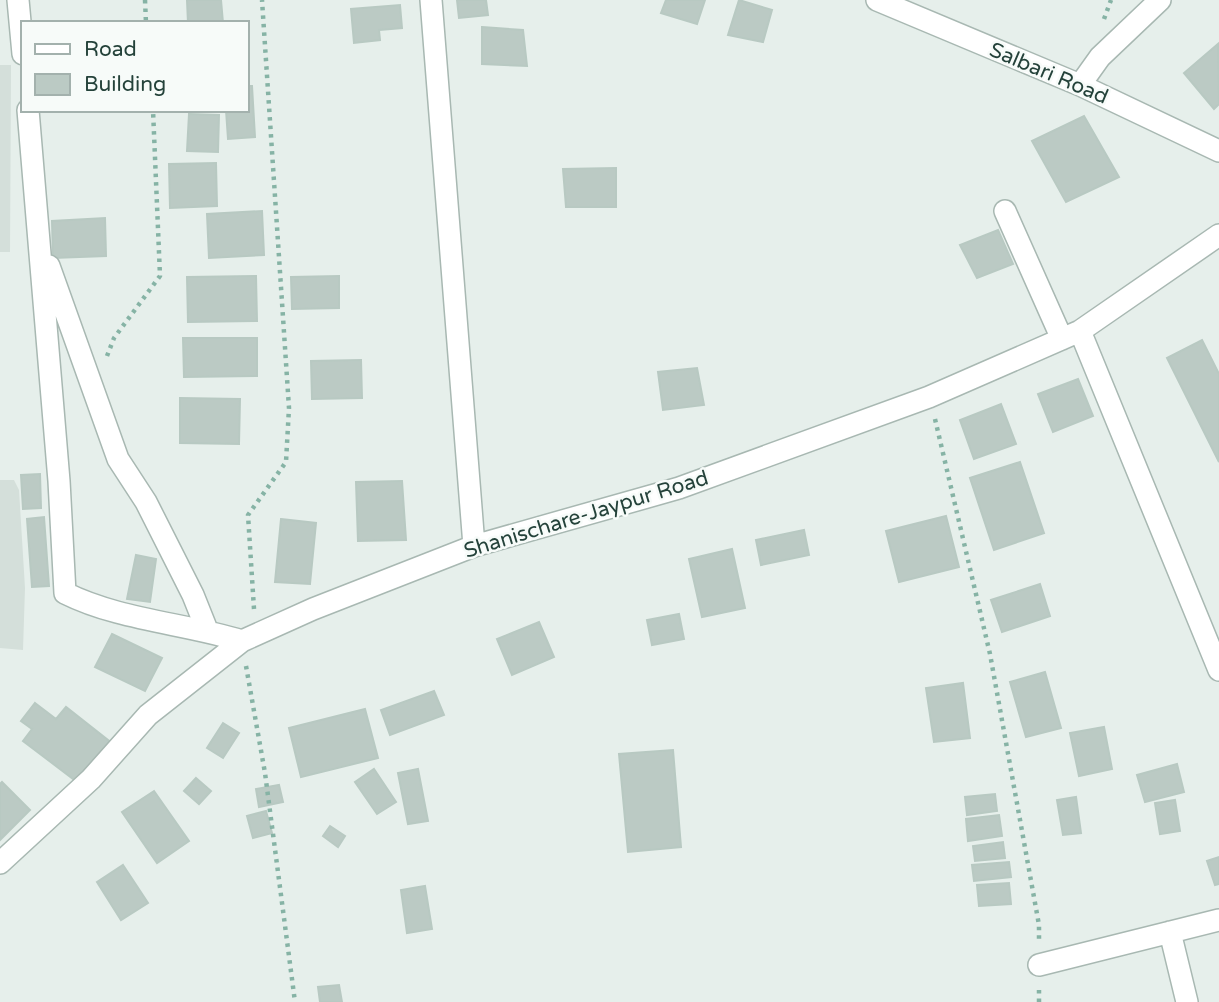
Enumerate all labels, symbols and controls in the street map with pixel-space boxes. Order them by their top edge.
legend [21,21,248,112]
text: Road [84,37,137,62]
street label: Salbari Road [986,37,1112,110]
text: Building [84,72,166,97]
street label: Shanischare-Jaypur Road [461,465,711,564]

